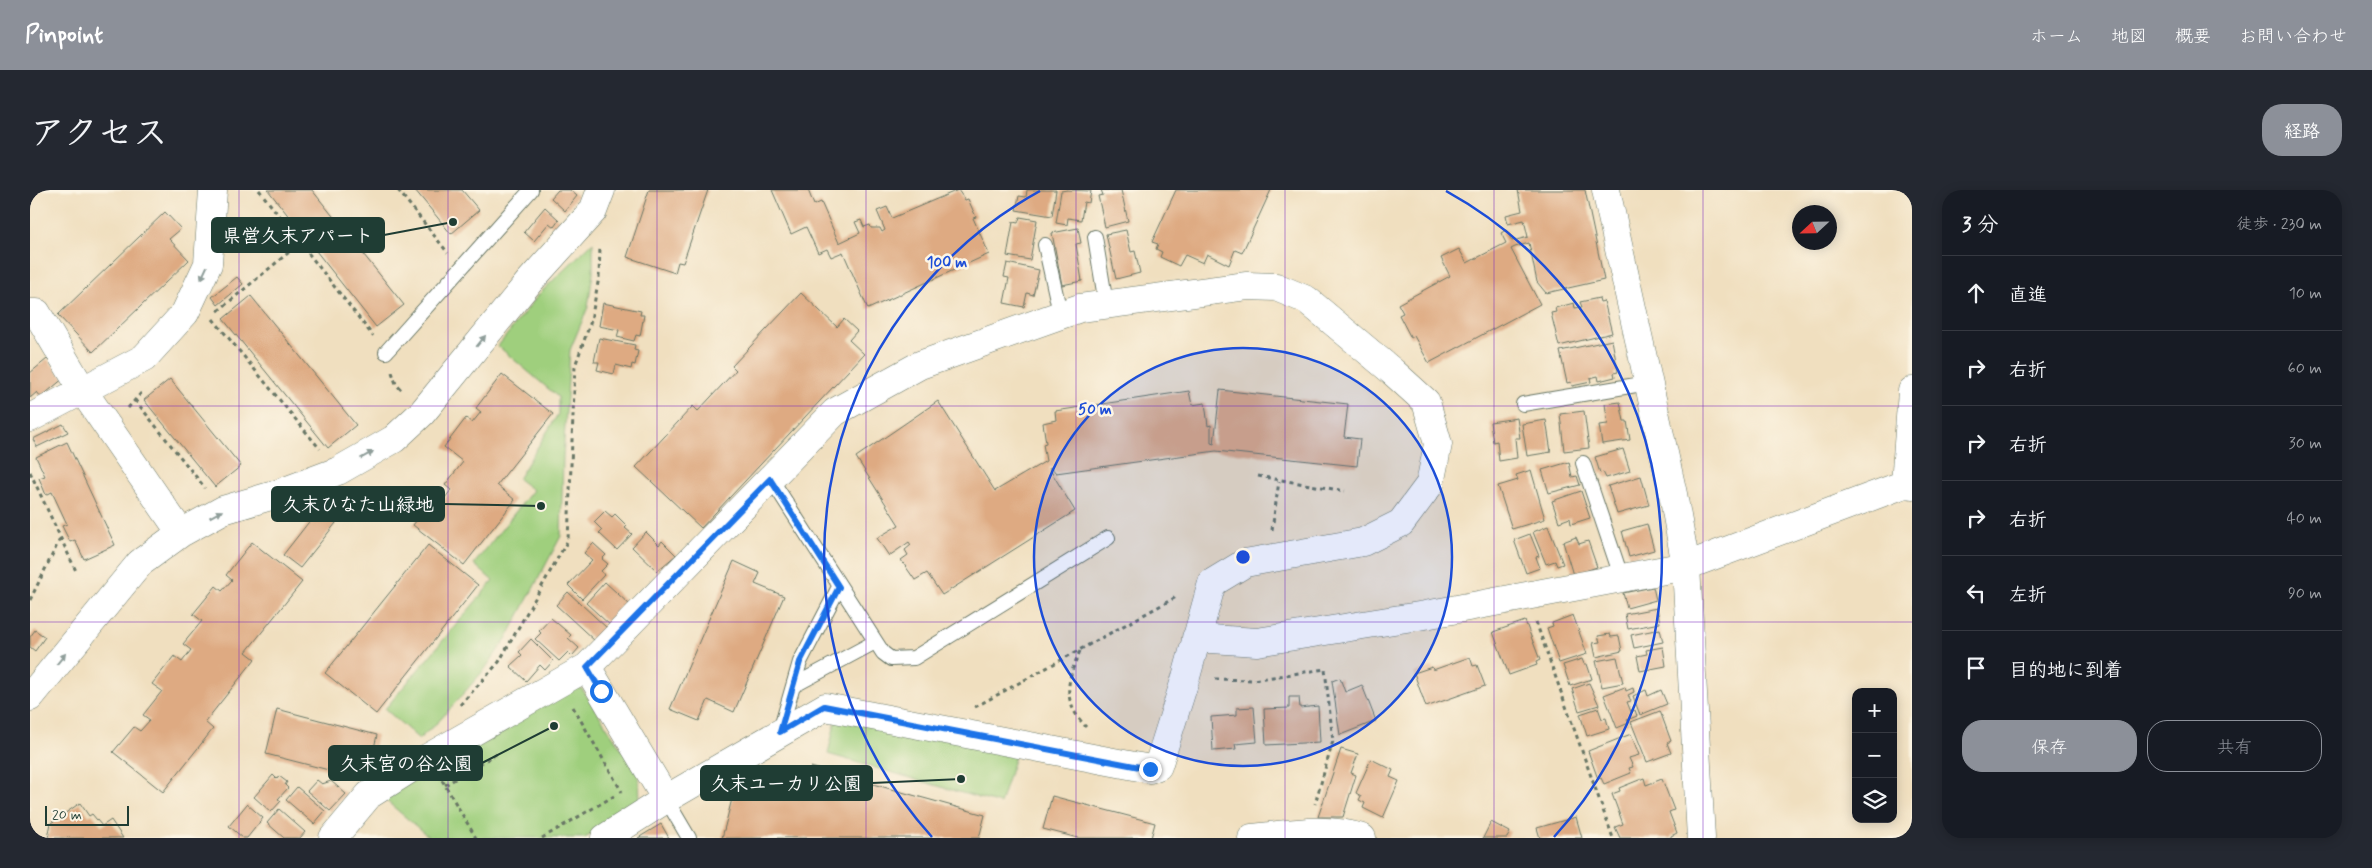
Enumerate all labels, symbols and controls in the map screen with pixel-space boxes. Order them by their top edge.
text: Pinpoint [25,20,103,51]
text: ホーム [2030,25,2083,49]
text: 地図 [2111,25,2147,49]
text: 概要 [2175,25,2211,49]
text: お問い合わせ [2239,25,2347,49]
button: 経路 [2262,104,2342,156]
text: アクセス [30,111,168,157]
north arrow [1792,205,1837,250]
text: 3 分 [1962,211,1998,239]
text: 徒歩 · 230 m [2236,214,2322,235]
callout: 県営久末アパート [212,218,384,252]
text: 県営久末アパート [223,224,373,249]
text: 100 m [927,253,967,273]
one-way arrow [200,266,208,280]
icon: ahead [1962,279,1990,307]
text: 直進 [2009,283,2047,308]
text: 10 m [2289,283,2322,304]
one-way arrow [475,335,486,348]
icon: right [1962,354,1990,382]
text: 右折 [2009,358,2047,383]
text: 60 m [2288,358,2322,379]
text: 50 m [1078,400,1112,420]
icon: right [1962,429,1990,457]
text: 右折 [2009,433,2047,458]
text: 30 m [2289,433,2322,454]
one-way arrow [360,450,373,459]
callout: 久末ひなた山緑地 [272,487,444,521]
text: 久末ひなた山緑地 [282,493,434,518]
icon: right [1962,504,1990,532]
text: 右折 [2009,508,2047,533]
text: 40 m [2286,508,2322,529]
one-way arrow [209,510,223,518]
centre of rings [1234,548,1252,566]
icon: left [1962,579,1990,607]
text: 左折 [2009,583,2047,608]
text: 90 m [2288,583,2322,604]
one-way arrow [55,653,66,666]
icon: arrive [1962,654,1990,682]
text: 目的地に到着 [2009,658,2123,683]
route start [590,680,613,703]
map controls [1852,688,1897,823]
button: + [1852,688,1897,733]
button: 保存 [1962,720,2137,772]
button: 共有 [2147,720,2322,772]
button: − [1852,733,1897,778]
callout: 久末宮の谷公園 [329,746,482,780]
text: 久末宮の谷公園 [339,752,473,777]
route end [1139,758,1162,781]
callout: 久末ユーカリ公園 [701,766,872,800]
text: 久末ユーカリ公園 [710,772,862,797]
button: layers [1852,778,1897,823]
scale bar [45,803,129,826]
text: 20 m [52,806,82,824]

